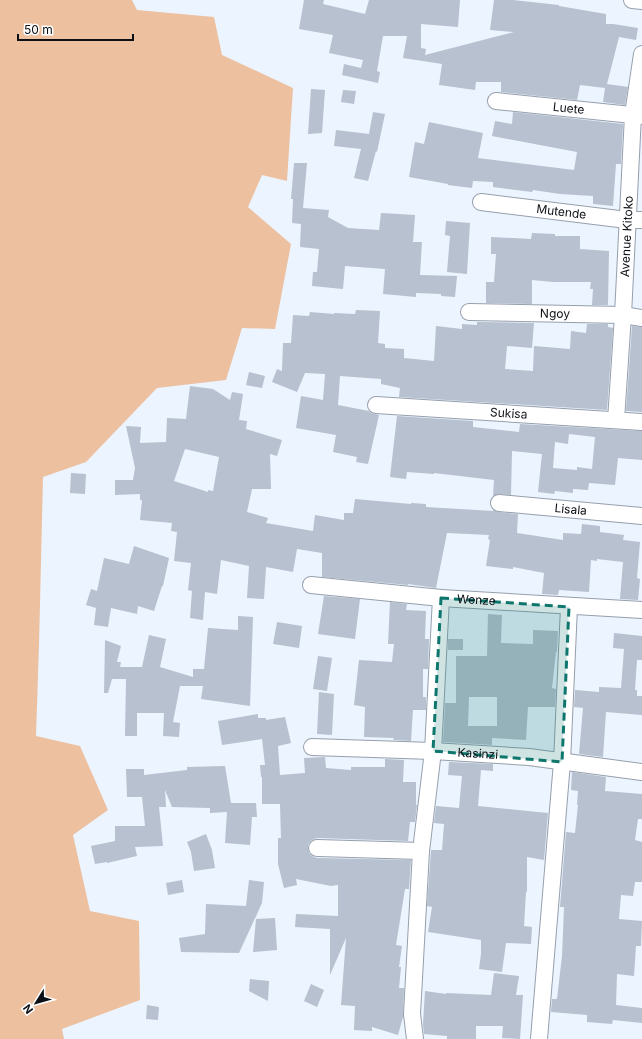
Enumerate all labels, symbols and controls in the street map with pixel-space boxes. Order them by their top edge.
scale bar [18,16,133,42]
text: 50 m [24,22,53,37]
street label: Luete [552,99,585,117]
street label: Avenue Kitoko [617,195,636,277]
street label: Mutende [536,201,587,222]
street label: Ngoy [540,305,570,321]
street label: Sukisa [490,404,528,422]
street label: Lisala [554,500,588,518]
street label: Wenze [457,591,496,608]
street label: Kasinzi [457,745,499,762]
north arrow [16,983,56,1023]
text: N [20,1001,36,1017]

